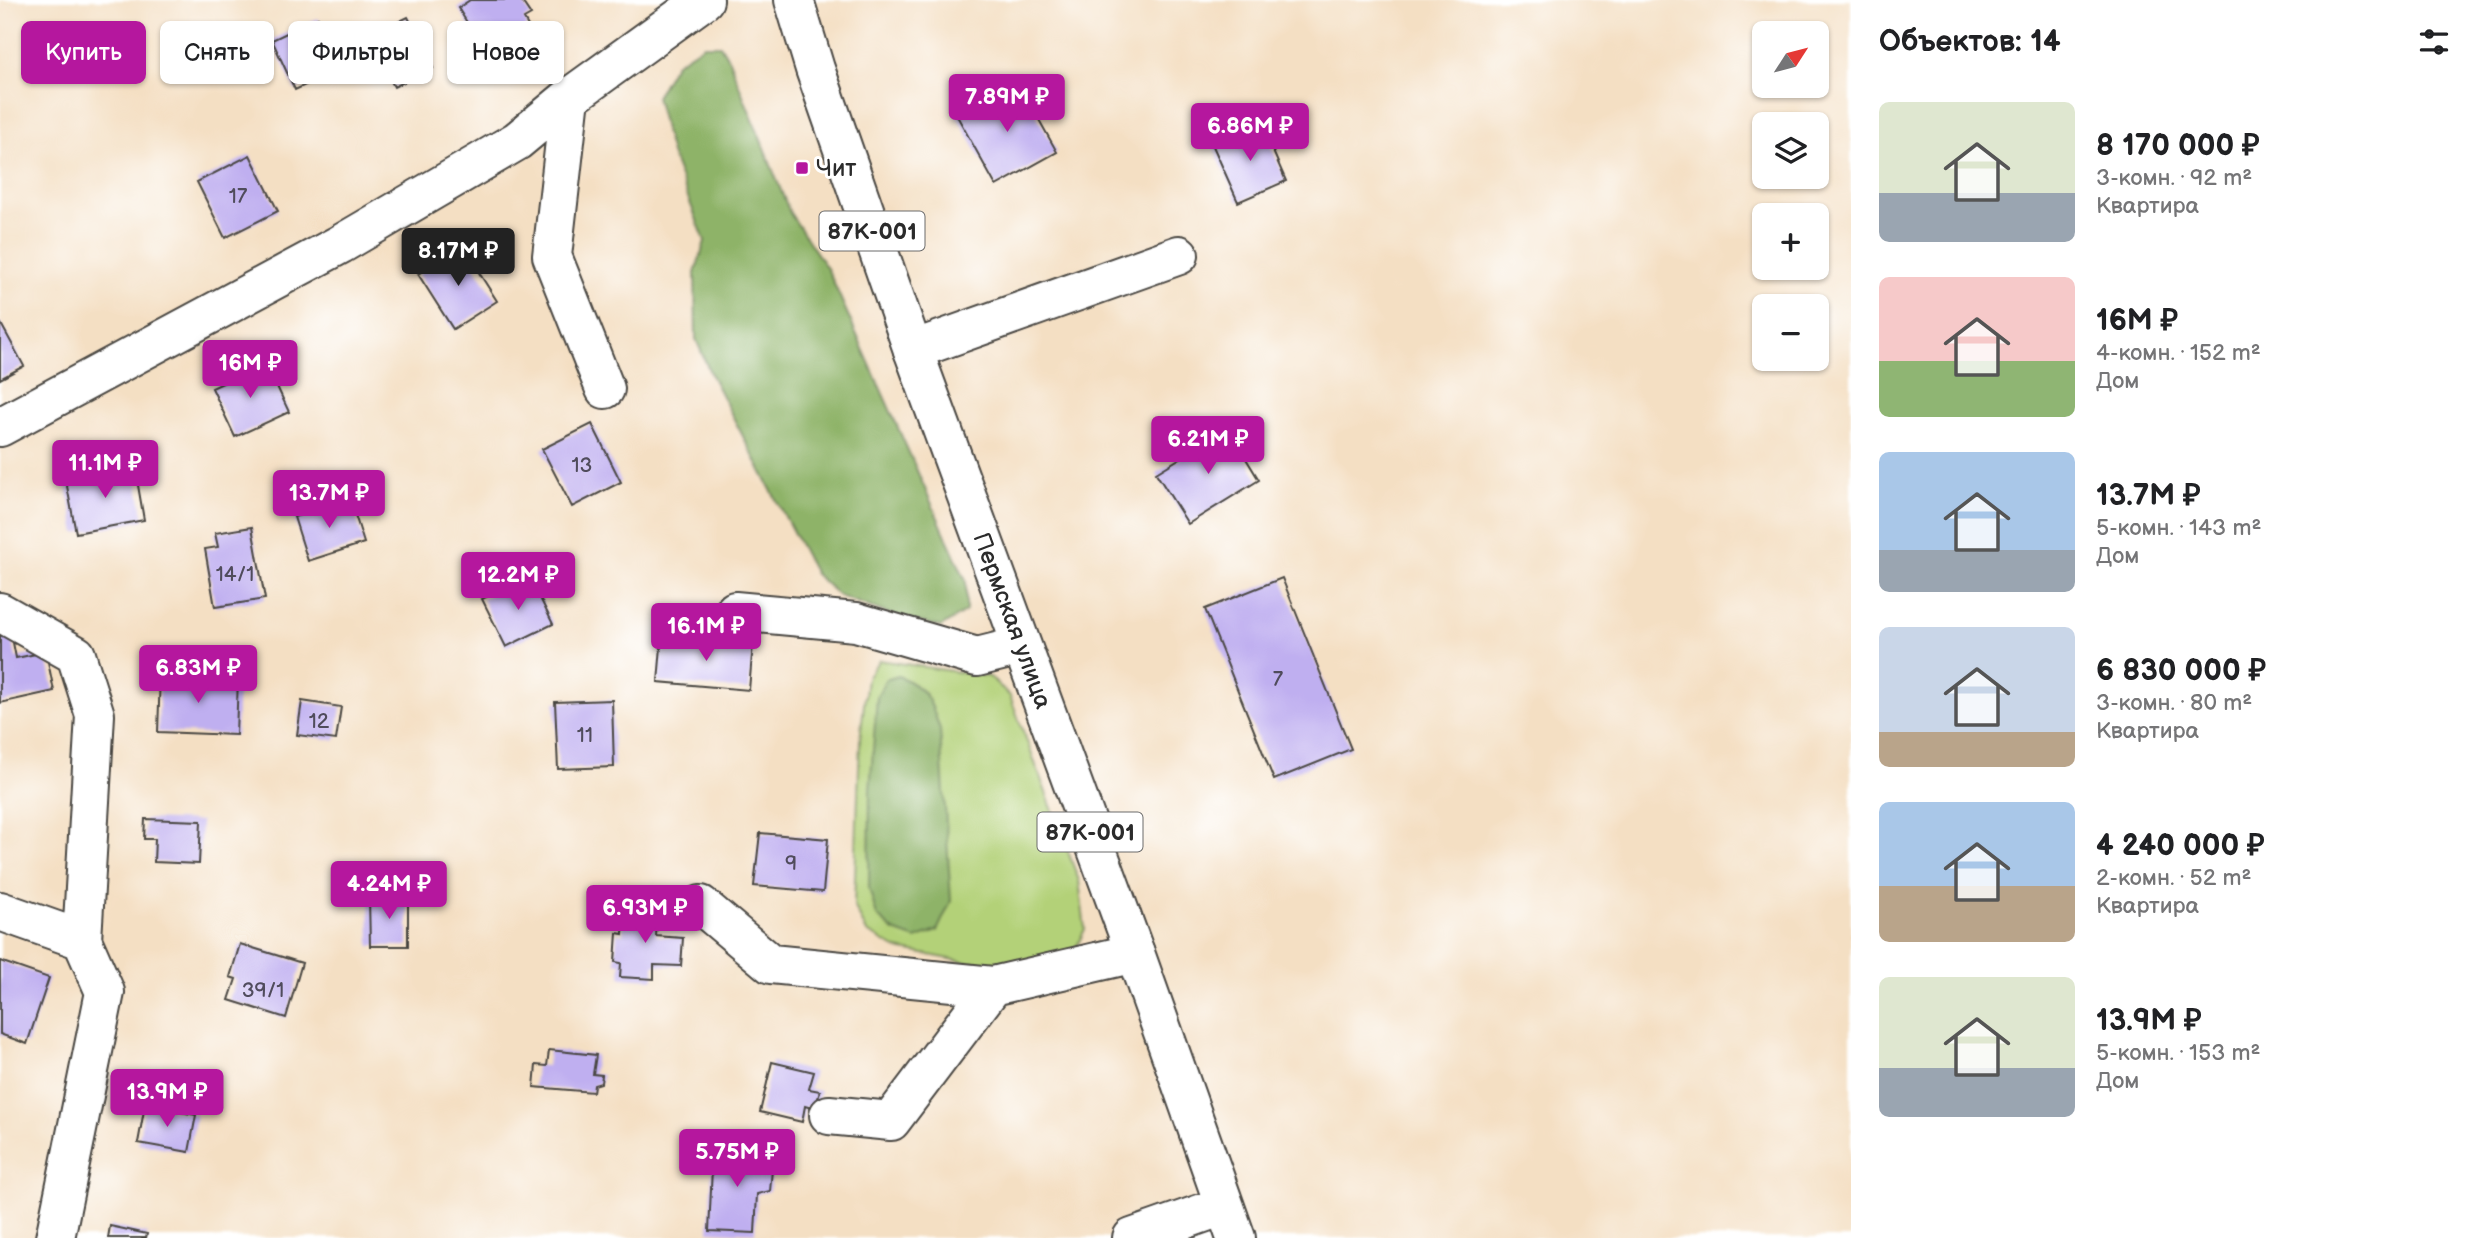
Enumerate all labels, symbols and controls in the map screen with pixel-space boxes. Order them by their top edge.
chip: Купить [21,21,146,84]
chip: Снять [160,21,274,84]
chip: Фильтры [288,21,433,84]
chip: Новое [447,21,564,84]
north arrow [1752,21,1829,98]
map controls [1752,21,1829,371]
icon: filters [2415,23,2453,61]
text: Объектов: 14 [1879,24,2061,60]
pin: 7.89M ₽ [942,74,1072,134]
text: 7.89M ₽ [965,83,1049,111]
pin: 6.86M ₽ [1185,104,1315,163]
text: 6.86M ₽ [1207,112,1293,140]
button: layers [1752,112,1829,189]
text: 8 170 000 ₽ [2096,128,2260,164]
icon: home [1935,130,2019,214]
place label: Чит [816,154,857,183]
marker: Чит [794,160,810,176]
text: 3-комн. · 92 m² [2096,164,2252,192]
house number: 17 [229,184,248,209]
text: Квартира [2096,192,2199,220]
button: + [1752,203,1829,280]
road number: 87К-001 [820,212,924,250]
pin: 8.17M ₽ [393,229,523,288]
text: 8.17M ₽ [418,237,498,265]
button: − [1752,294,1829,371]
text: 16M ₽ [2096,303,2178,339]
icon: home [1935,305,2019,389]
text: 4-комн. · 152 m² [2096,339,2261,367]
pin: 16M ₽ [201,340,299,400]
text: 16M ₽ [218,349,282,377]
text: Дом [2096,367,2139,395]
pin: 6.21M ₽ [1143,416,1273,476]
text: 6.21M ₽ [1167,425,1249,453]
pin: 11.1M ₽ [40,440,170,500]
text: 11.1M ₽ [68,449,142,477]
house number: 13 [571,453,593,478]
pin: 13.7M ₽ [264,470,394,530]
text: 13.7M ₽ [2096,478,2201,514]
text: 13.7M ₽ [289,479,369,507]
icon: home [1935,480,2019,564]
text: 5-комн. · 143 m² [2096,514,2261,542]
street label: Пермская улица [967,529,1058,713]
text: Дом [2096,542,2139,570]
pin: 12.2M ₽ [453,552,583,612]
text: 12.2M ₽ [477,561,559,589]
house number: 14/1 [216,562,254,587]
pin: 16.1M ₽ [641,604,771,663]
text: 16.1M ₽ [667,612,745,640]
pin: 6.83M ₽ [133,646,263,705]
text: 6 830 000 ₽ [2096,653,2266,689]
text: 6.83M ₽ [155,654,241,682]
icon: home [1935,655,2019,739]
house number: 7 [1273,667,1284,692]
text: 3-комн. · 80 m² [2096,689,2252,717]
house number: 12 [309,709,330,734]
text: Квартира [2096,717,2199,745]
house number: 11 [577,723,593,748]
road number: 87К-001 [1038,812,1142,852]
text: 4 240 000 ₽ [2096,828,2265,864]
icon: home [1935,830,2019,914]
house number: 9 [785,851,797,876]
pin: 4.24M ₽ [324,862,454,921]
text: 2-комн. · 52 m² [2096,864,2251,892]
text: 4.24M ₽ [347,870,431,898]
pin: 6.93M ₽ [580,886,710,945]
text: Квартира [2096,892,2199,920]
text: 6.93M ₽ [602,894,688,922]
house number: 39/1 [242,978,284,1003]
text: 13.9M ₽ [2096,1003,2202,1039]
icon: home [1935,1005,2019,1089]
text: 5-комн. · 153 m² [2096,1039,2261,1067]
text: Дом [2096,1067,2139,1095]
pin: 13.9M ₽ [102,1070,232,1129]
text: 13.9M ₽ [126,1078,208,1106]
pin: 5.75M ₽ [672,1130,802,1189]
text: 5.75M ₽ [695,1138,779,1166]

